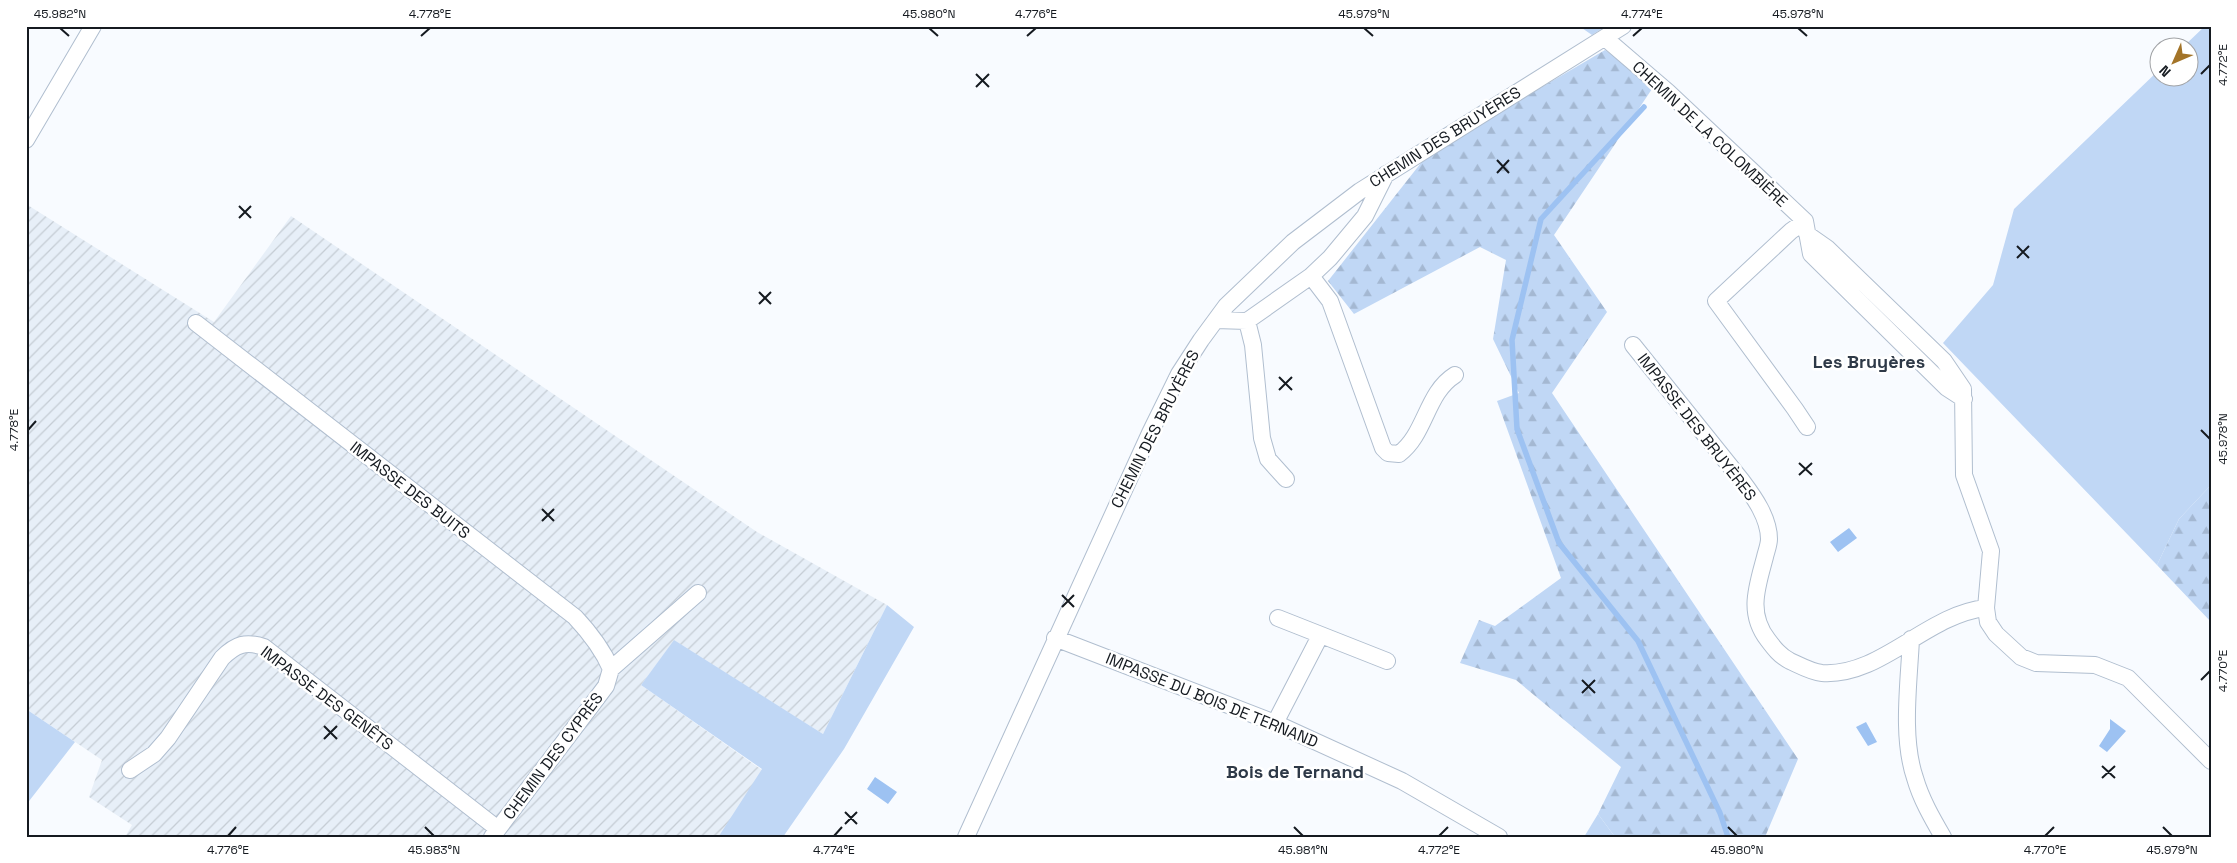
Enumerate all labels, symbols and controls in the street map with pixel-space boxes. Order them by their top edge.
text: 45.982°N [34,6,86,22]
text: 4.778°E [409,6,451,22]
text: 45.980°N [903,6,955,22]
text: 4.776°E [1015,6,1057,22]
text: 45.979°N [1338,6,1390,22]
text: 4.774°E [1621,6,1663,22]
text: 45.978°N [1772,6,1824,22]
north arrow [2150,38,2200,88]
text: 4.772°E [2215,44,2231,86]
street label: CHEMIN DE LA COLOMBIÈRE [1628,56,1792,212]
text: N [2155,62,2174,81]
street label: CHEMIN DES BRUYÈRES [1365,82,1525,192]
street label: CHEMIN DES BRUYÈRES [1106,346,1204,512]
street label: IMPASSE DES BRUYÈRES [1633,349,1761,505]
district label: Les Bruyères [1813,350,1925,373]
text: 4.778°E [6,409,22,451]
text: 45.978°N [2215,413,2231,465]
street label: IMPASSE DES BUITS [346,437,474,544]
street label: IMPASSE DES GENÊTS [256,641,398,755]
street label: IMPASSE DU BOIS DE TERNAND [1103,648,1321,752]
text: 4.770°E [2215,649,2231,692]
street label: CHEMIN DES CYPRÈS [498,688,608,824]
district label: Bois de Ternand [1226,760,1364,783]
text: 4.776°E [207,842,249,858]
text: 45.983°N [408,842,460,858]
text: 4.774°E [813,842,855,858]
text: 45.981°N [1278,842,1328,858]
text: 4.772°E [1418,842,1460,858]
text: 45.980°N [1711,842,1763,858]
text: 4.770°E [2024,842,2067,858]
text: 45.979°N [2146,842,2198,858]

